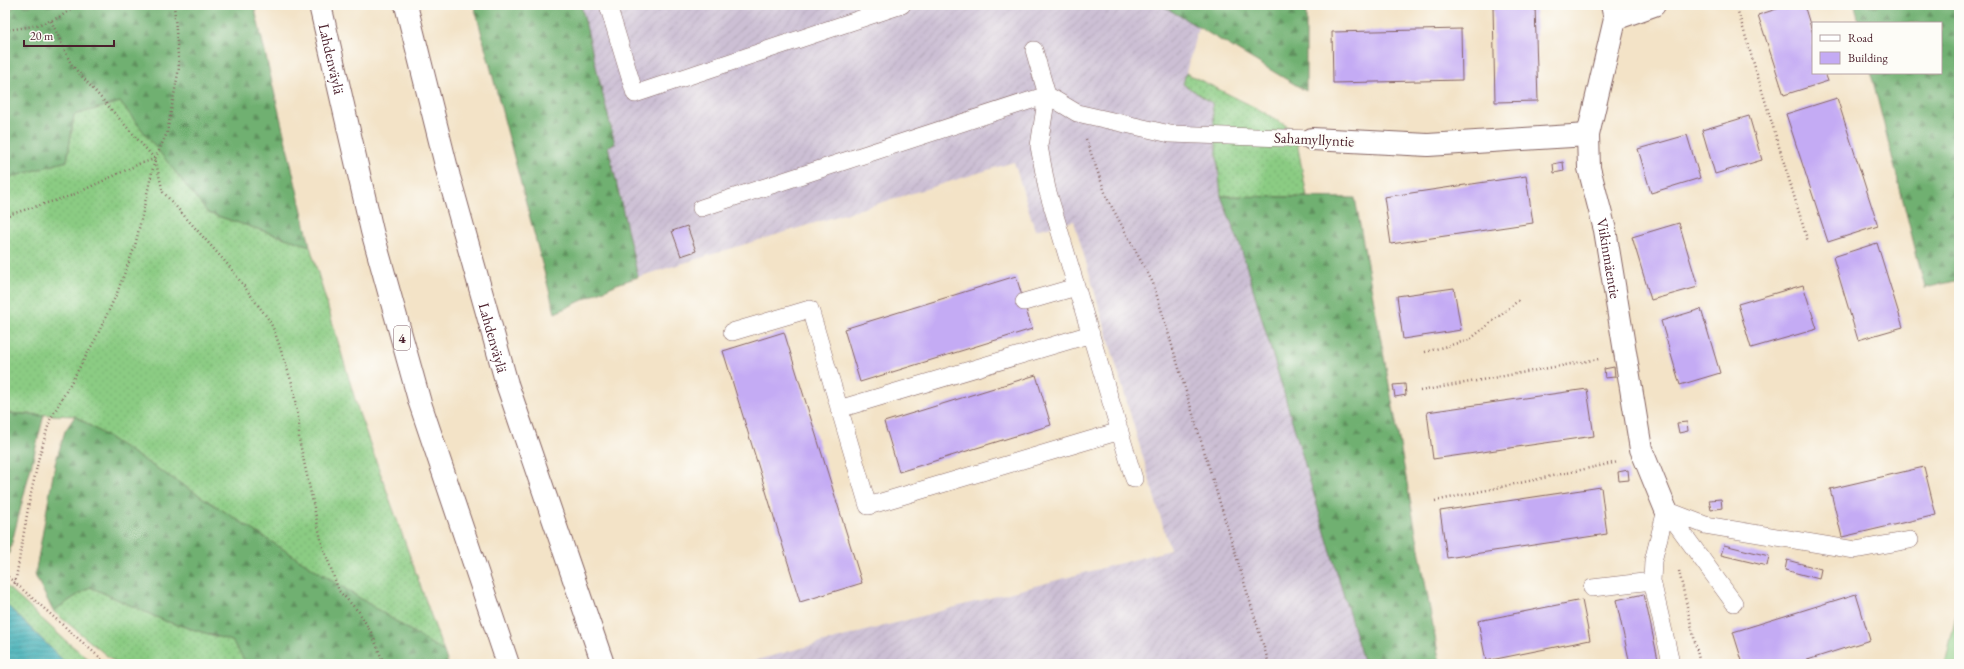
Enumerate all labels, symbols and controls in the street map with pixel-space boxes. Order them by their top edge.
street label: Lahdenväylä [315,21,350,96]
scale bar [24,22,114,48]
legend [1812,22,1942,74]
text: 20 m [30,28,54,44]
text: Road [1848,30,1874,46]
text: Building [1848,50,1889,66]
street label: Sahamyllyntie [1273,127,1355,151]
street label: Viikinmäentie [1593,216,1626,300]
street label: Lahdenväylä [475,300,513,375]
road number: 4 [394,326,410,350]

